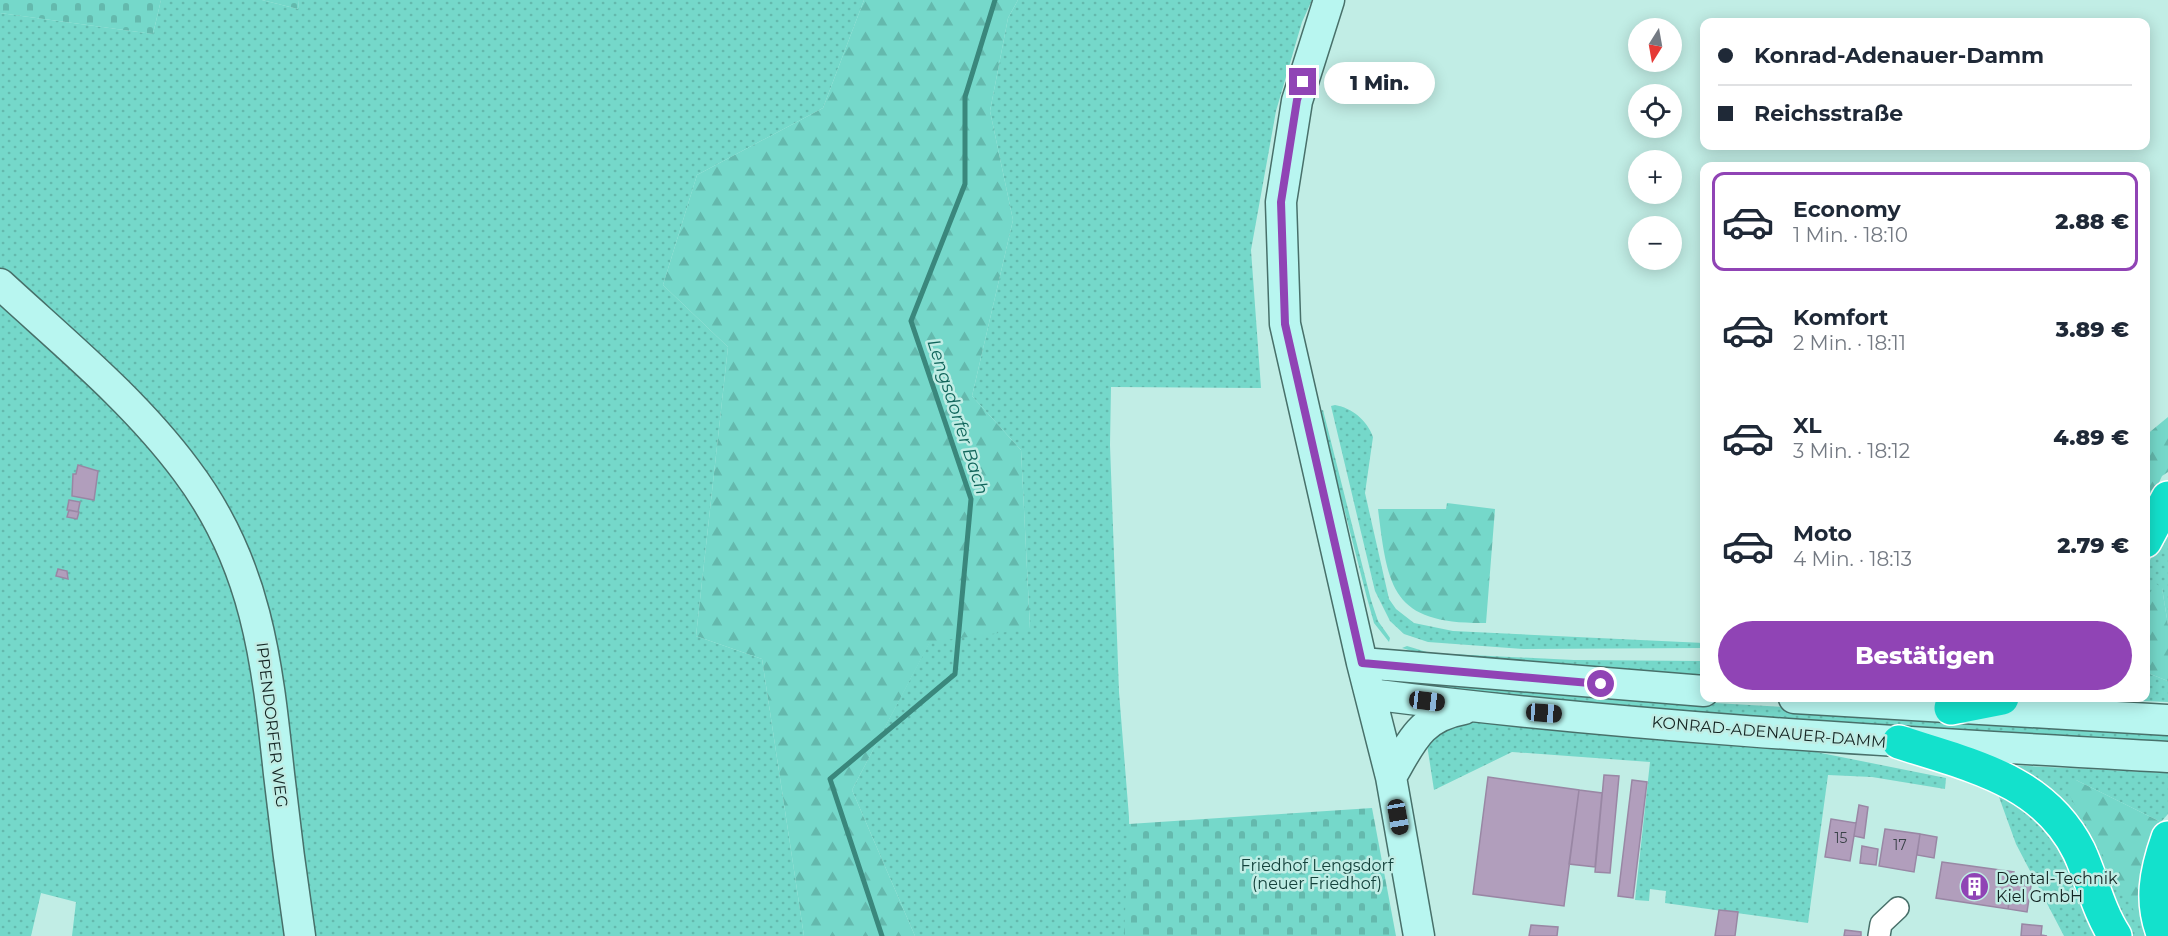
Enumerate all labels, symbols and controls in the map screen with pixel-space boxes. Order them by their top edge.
north arrow [1628,18,1682,72]
map controls [1628,18,1682,270]
text: Konrad-Adenauer-Damm [1754,42,2044,69]
callout: 1 Min. [1324,61,1435,103]
route end [1289,68,1316,95]
text: 1 Min. [1350,71,1409,95]
button: locate [1628,84,1682,138]
text: Reichsstraße [1754,100,1903,127]
button: + [1628,150,1682,204]
icon: car [1721,195,1775,249]
text: Economy [1793,196,1901,223]
text: 2.88 € [2055,208,2129,235]
button: − [1628,216,1682,270]
text: 1 Min. · 18:10 [1793,223,1908,247]
icon: car [1721,303,1775,357]
text: Komfort [1793,304,1888,331]
text: 3.89 € [2056,316,2129,343]
text: 2 Min. · 18:11 [1793,331,1906,355]
water label: Lengsdorfer Bach [923,337,993,497]
icon: car [1721,411,1775,465]
text: XL [1793,412,1822,439]
text: 4.89 € [2053,424,2129,451]
text: 3 Min. · 18:12 [1793,439,1910,463]
icon: car [1721,519,1775,573]
text: Moto [1793,520,1852,547]
text: 2.79 € [2057,532,2129,559]
text: 4 Min. · 18:13 [1793,547,1912,571]
button: Bestätigen [1718,621,2132,690]
street label: IPPENDORFER WEG [252,641,292,809]
route start [1587,670,1614,697]
car [1408,690,1446,712]
car [1525,703,1563,723]
street label: KONRAD-ADENAUER-DAMM [1651,712,1887,752]
car [1386,798,1410,836]
house number: 15 [1835,829,1848,847]
house number: 17 [1893,836,1907,854]
park label: Friedhof Lengsdorf (neuer Friedhof) [1241,856,1394,893]
place label: Dental-Technik Kiel GmbH [1996,869,2118,906]
building icon: Dental-Technik Kiel GmbH [1959,871,1991,903]

